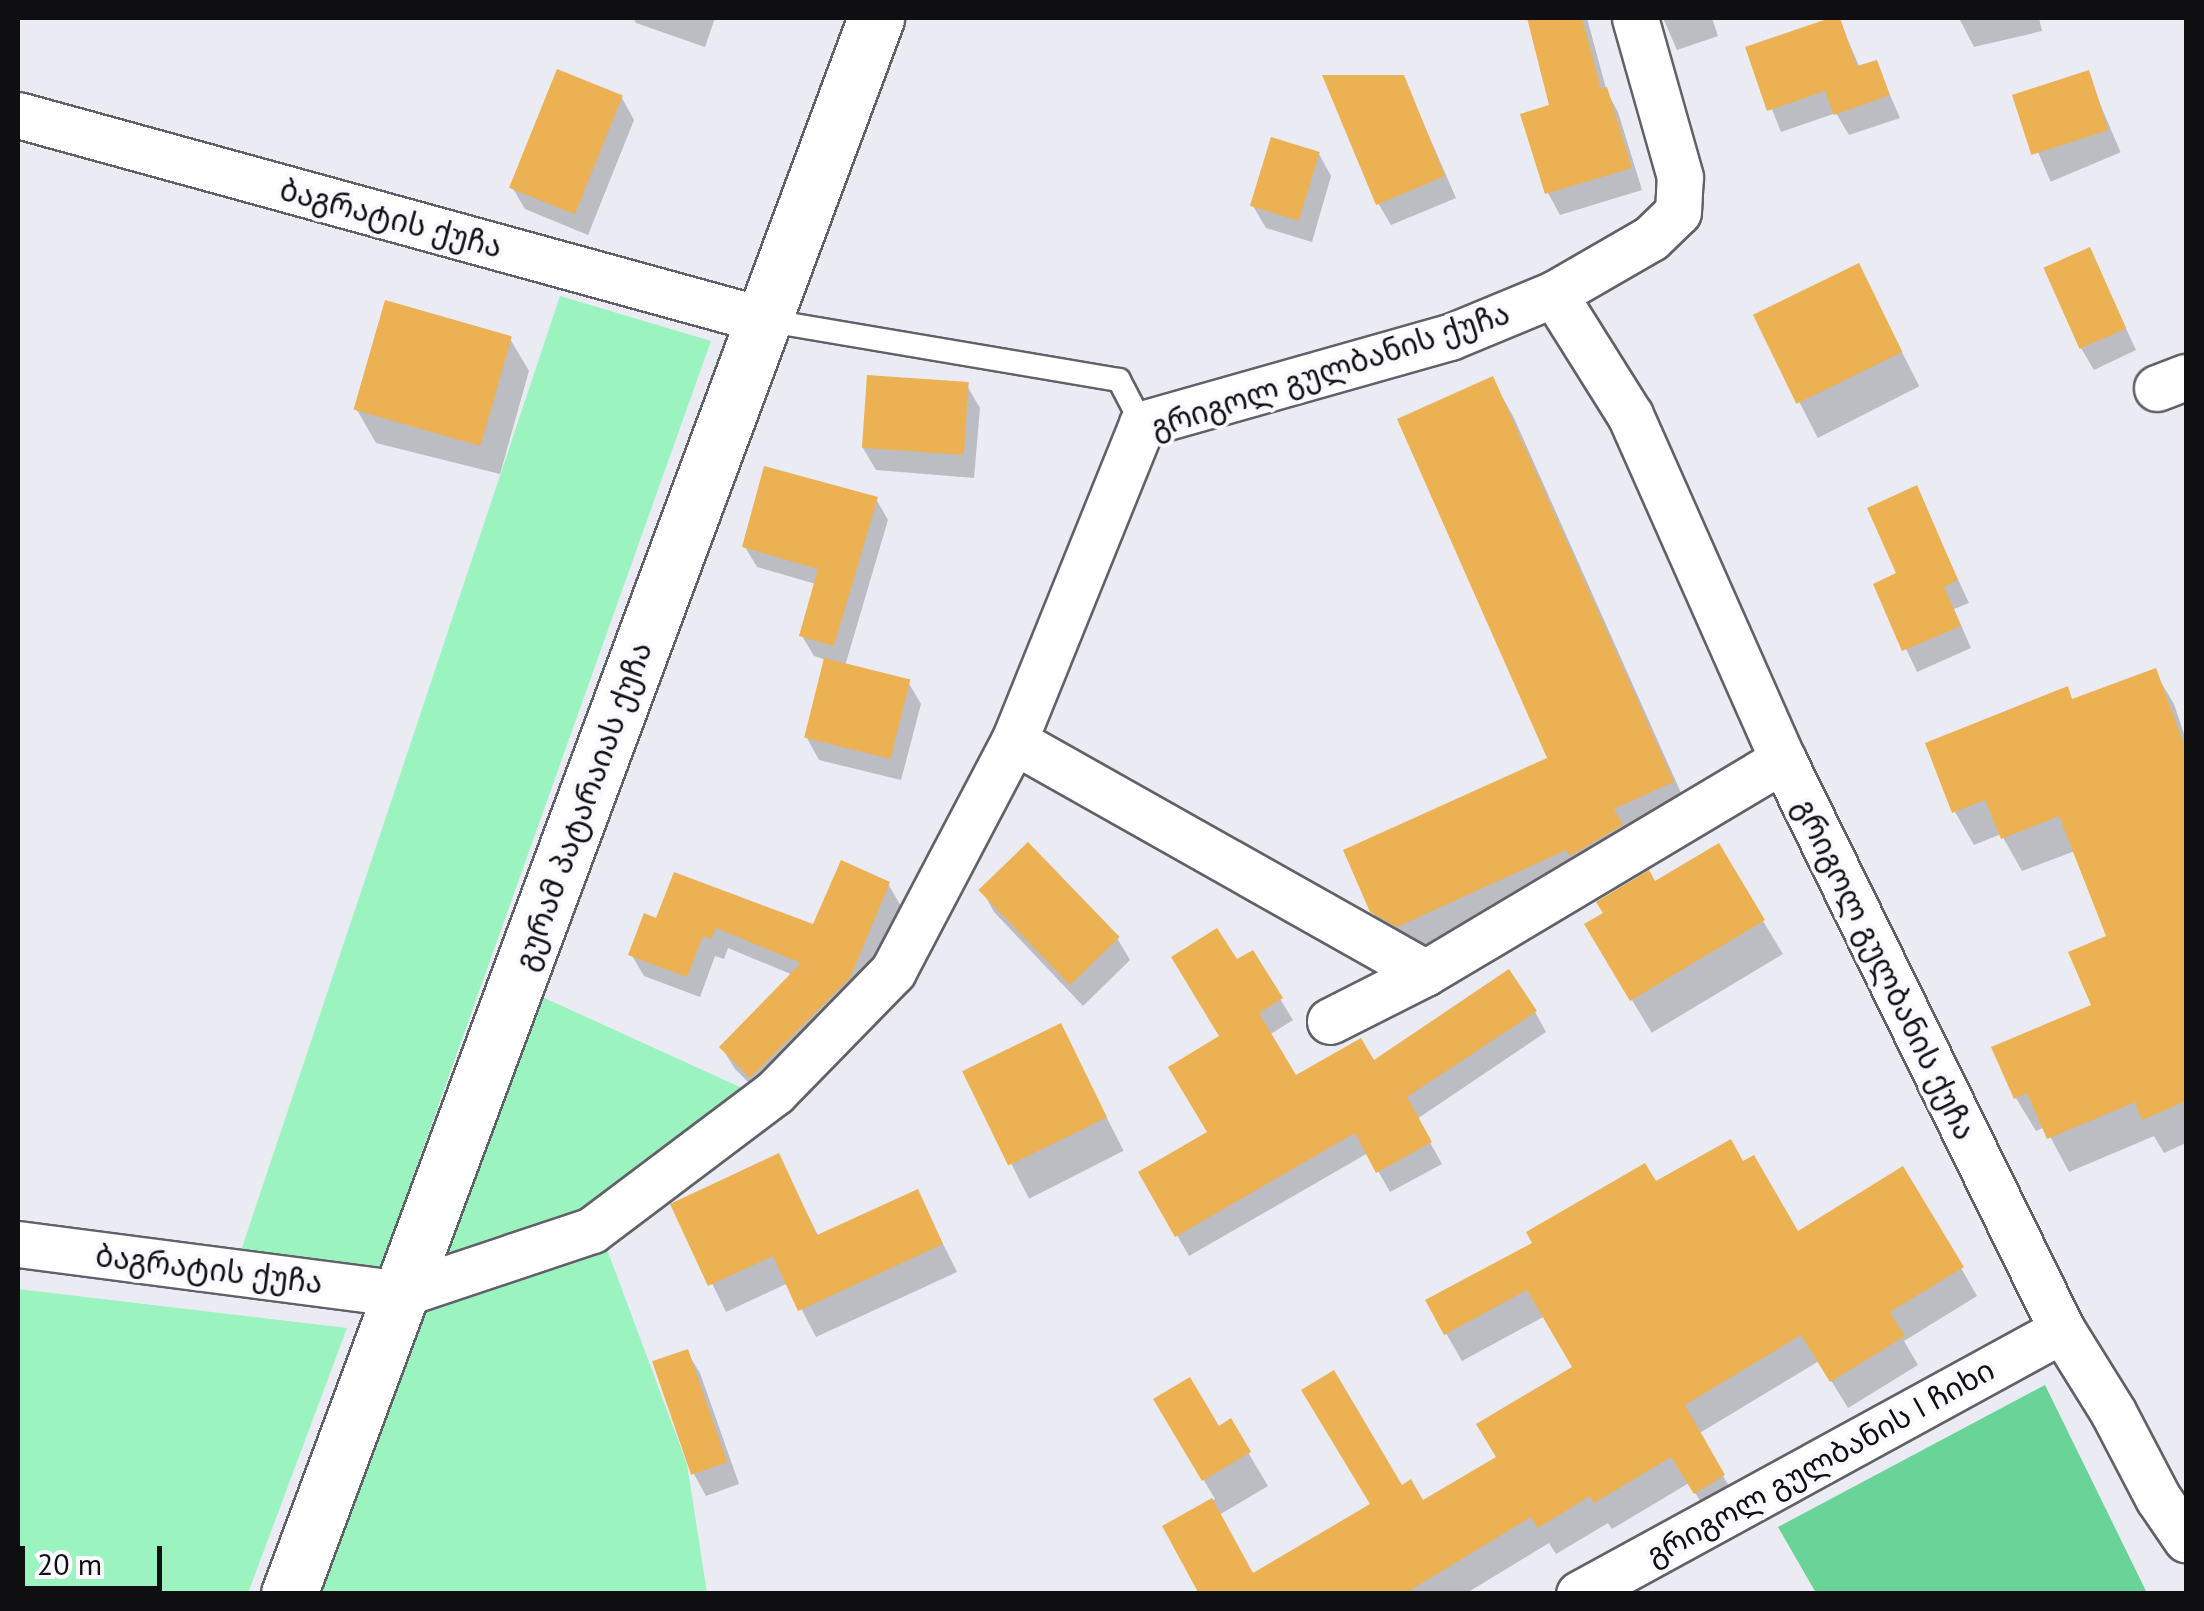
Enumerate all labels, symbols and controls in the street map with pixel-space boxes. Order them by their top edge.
street label: ბაგრატის ქუჩა [276,171,506,265]
street label: გრიგოლ გულბანის ქუჩა [1146,295,1514,445]
street label: გურამ პატარაიას ქუჩა [507,637,659,975]
street label: გრიგოლ გულბანის ქუჩა [1787,792,1983,1146]
street label: ბაგრატის ქუჩა [93,1237,325,1301]
street label: გრიგოლ გულბანის I ჩიხი [1640,1351,2000,1573]
scale bar [25,1526,168,1588]
text: 20 m [37,1544,102,1583]

